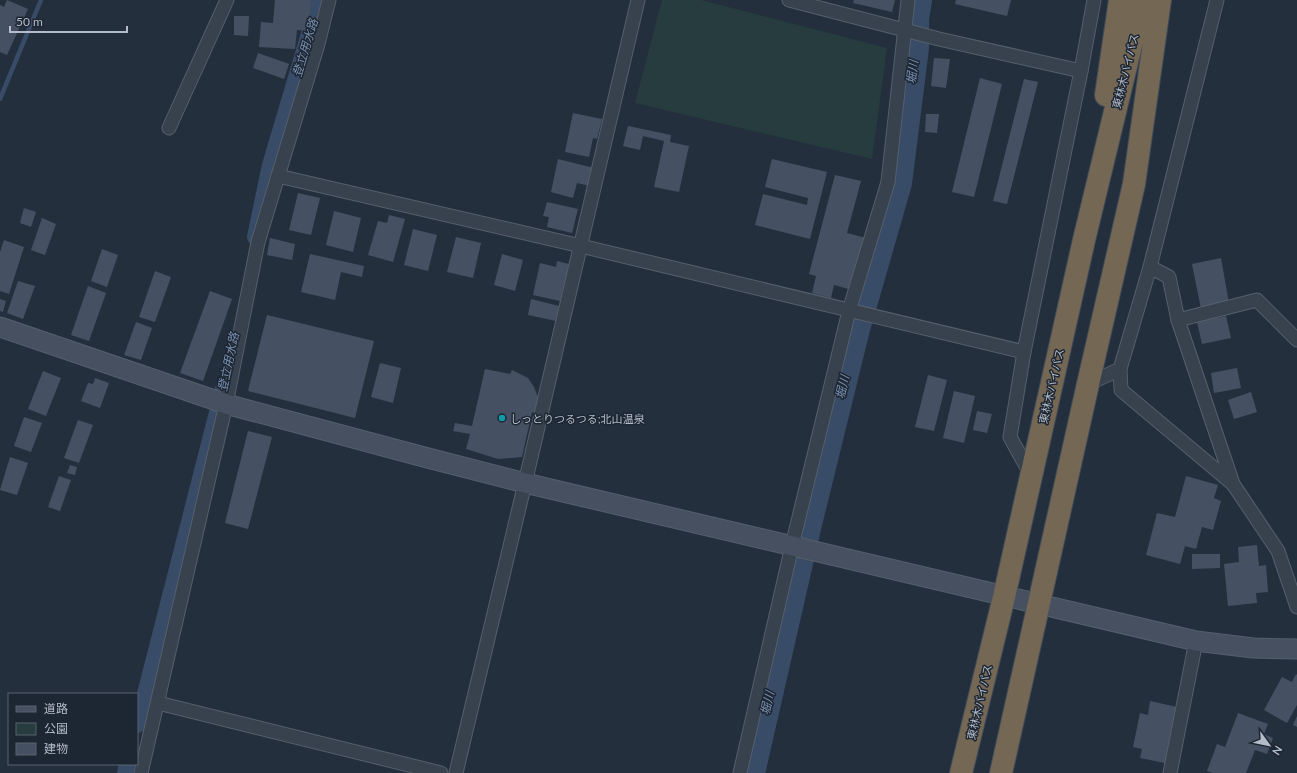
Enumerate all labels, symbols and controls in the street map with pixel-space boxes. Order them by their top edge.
scale bar [10,8,127,34]
text: 50 m [16,14,43,29]
water label: 登立用水路 [289,16,321,79]
street label: 東林木バイパス [1109,32,1141,110]
water label: 堀川 [903,57,921,85]
water label: 登立用水路 [214,330,242,393]
street label: 東林木バイパス [1036,347,1066,425]
water label: 堀川 [832,372,852,400]
place label: しっとりつるつる;北山温泉 [510,412,646,425]
marker: しっとりつるつる;北山温泉 [497,413,507,423]
street label: 東林木バイパス [964,663,994,741]
water label: 堀川 [757,688,777,716]
legend [8,693,138,765]
text: 道路 [44,701,68,716]
text: 公園 [44,721,68,736]
north arrow [1249,725,1289,765]
text: 建物 [44,741,68,756]
text: N [1270,744,1286,758]

